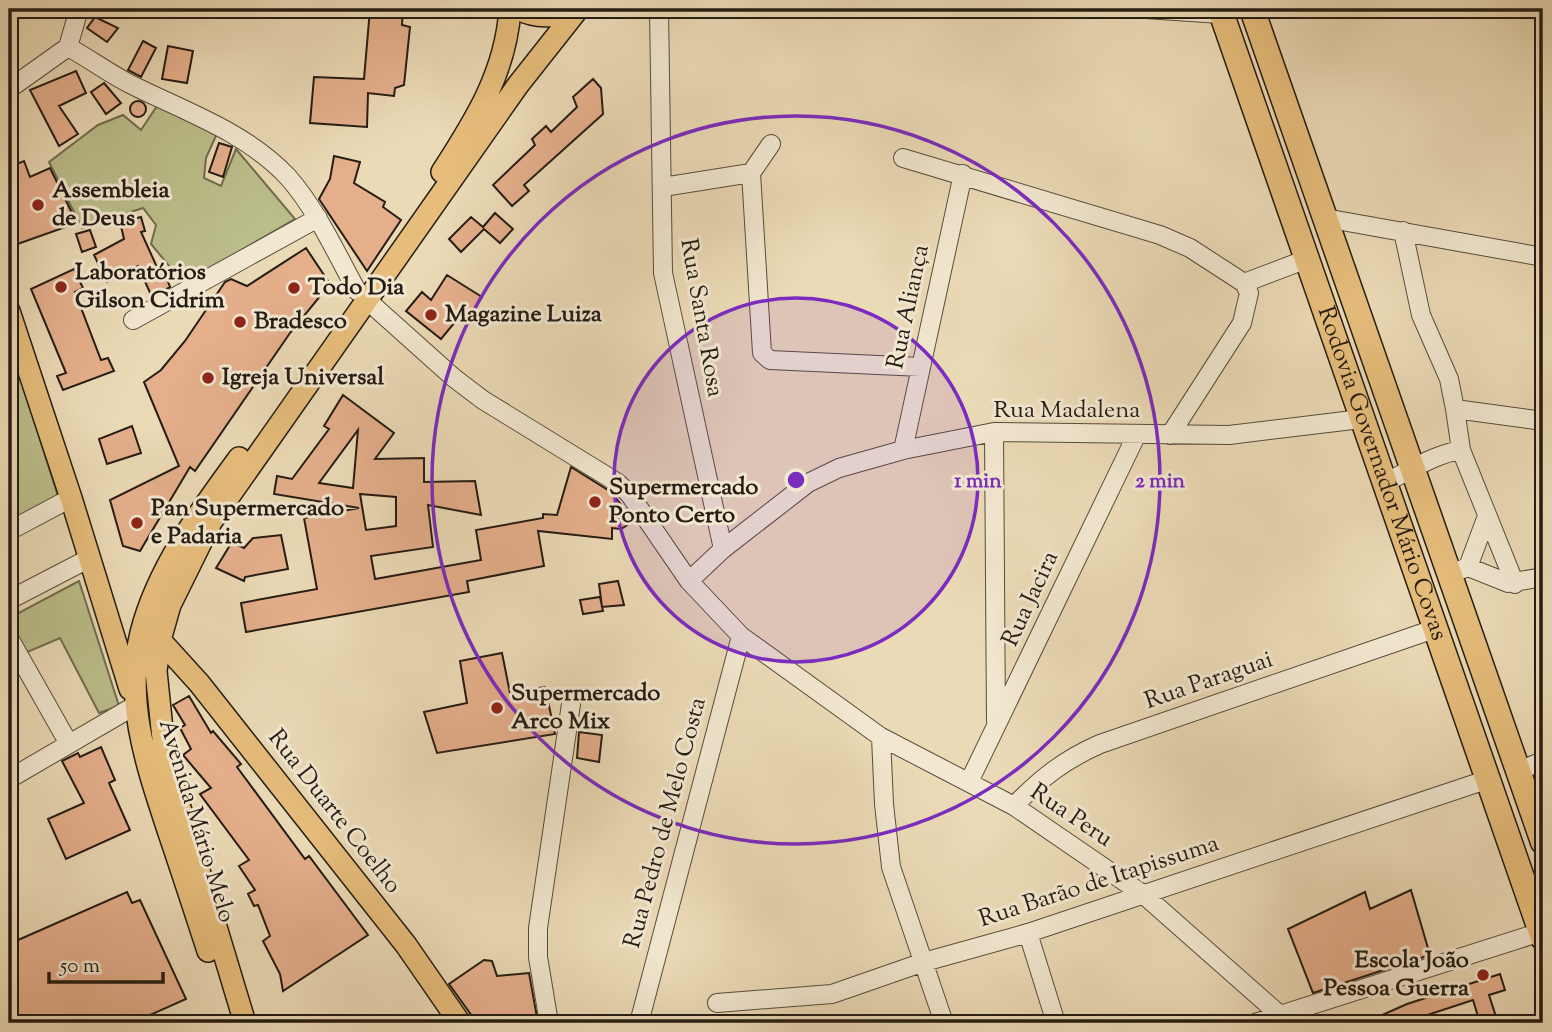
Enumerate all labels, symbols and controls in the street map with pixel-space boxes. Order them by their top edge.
place label: Assembleia de Deus [52,174,171,236]
marker: Assembleia de Deus [30,197,46,213]
street label: Rua Santa Rosa [670,236,732,400]
street label: Rua Aliança [879,242,939,372]
place label: Laboratórios Gilson Cidrim [75,256,225,318]
place label: Todo Dia [308,271,405,305]
marker: Laboratórios Gilson Cidrim [53,279,69,295]
marker: Todo Dia [286,280,302,296]
place label: Magazine Luiza [445,298,603,332]
street label: Rodovia Governador Mário Covas [1308,302,1455,645]
place label: Bradesco [254,305,347,339]
marker: Magazine Luiza [423,307,439,323]
marker: Bradesco [232,314,248,330]
place label: Igreja Universal [222,361,384,395]
marker: Igreja Universal [200,370,216,386]
street label: Rua Madalena [994,394,1140,428]
text: 1 min [954,467,1002,497]
text: 2 min [1135,467,1186,497]
centre of rings [784,468,808,492]
place label: Supermercado Ponto Certo [609,471,758,533]
place label: Pan Supermercado e Padaria [151,492,344,554]
marker: Supermercado Ponto Certo [587,494,603,510]
marker: Pan Supermercado e Padaria [129,515,145,531]
street label: Rua Jacira [994,546,1068,652]
street label: Rua Paraguai [1140,643,1278,719]
place label: Supermercado Arco Mix [511,677,660,739]
street label: Rua Pedro de Melo Costa [616,694,716,952]
marker: Supermercado Arco Mix [489,700,505,716]
street label: Avenida Mário Melo [149,715,243,927]
street label: Rua Duarte Coelho [259,723,409,901]
street label: Rua Peru [1023,776,1119,856]
street label: Rua Barão de Itapissuma [975,827,1223,937]
scale bar [49,941,163,985]
place label: Escola João Pessoa Guerra [1323,944,1470,1006]
text: 50 m [59,952,100,982]
marker: Escola João Pessoa Guerra [1475,967,1491,983]

